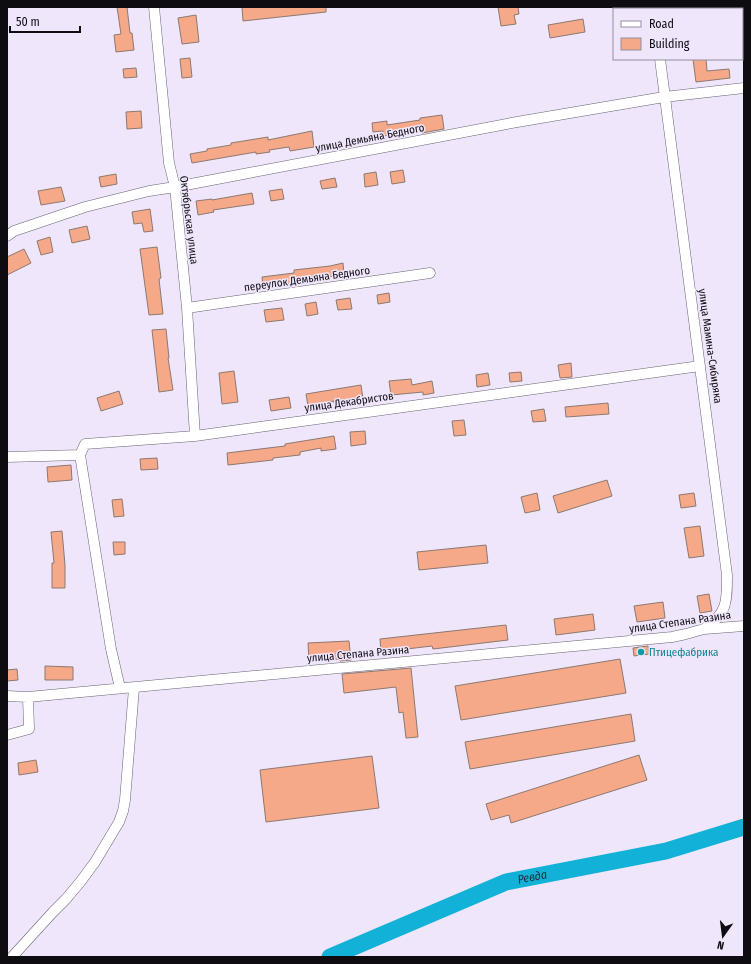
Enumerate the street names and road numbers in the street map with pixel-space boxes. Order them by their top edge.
street label: улица Демьяна Бедного [314,121,426,155]
street label: Октябрьская улица [177,175,201,265]
street label: переулок Демьяна Бедного [243,264,371,294]
street label: улица Мамина-Сибиряка [696,288,724,404]
street label: улица Декабристов [304,389,394,415]
street label: улица Степана Разина [628,608,732,636]
street label: улица Степана Разина [306,643,410,665]

